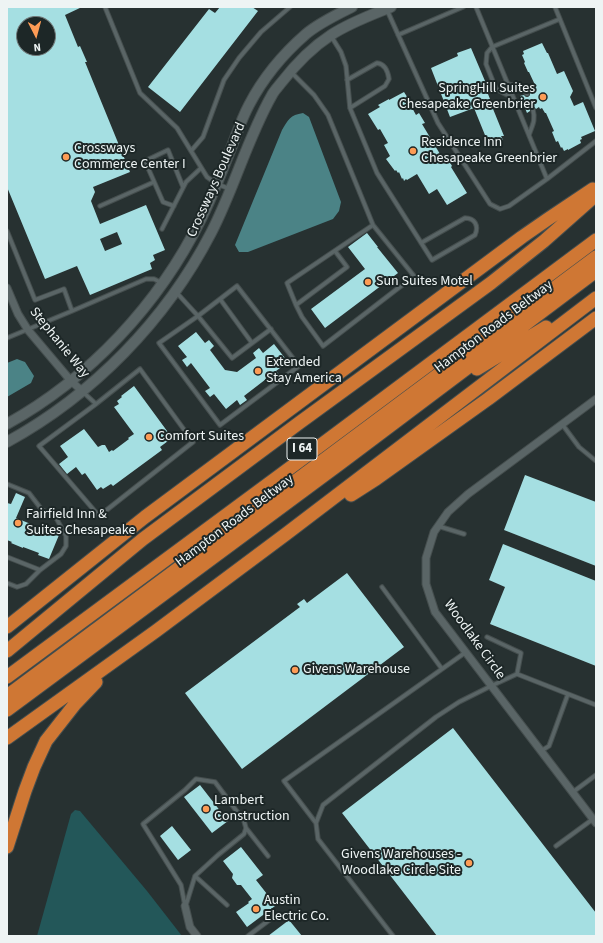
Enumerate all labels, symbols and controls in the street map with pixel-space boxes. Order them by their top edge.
north arrow [16,16,56,56]
text: N [33,40,42,55]
place label: SpringHill Suites Chesapeake Greenbrier [399,81,535,114]
marker: SpringHill Suites Chesapeake Greenbrier [538,92,548,102]
street label: Crossways Boulevard [184,120,250,240]
place label: Residence Inn Chesapeake Greenbrier [421,135,557,168]
place label: Crossways Commerce Center I [74,141,186,174]
marker: Residence Inn Chesapeake Greenbrier [408,146,418,156]
marker: Crossways Commerce Center I [61,152,71,162]
place label: Sun Suites Motel [376,274,473,290]
marker: Sun Suites Motel [363,277,373,287]
street label: Hampton Roads Beltway [432,277,556,377]
street label: Stephanie Way [25,304,93,382]
place label: Extended Stay America [266,355,342,388]
marker: Extended Stay America [253,366,263,376]
place label: Comfort Suites [157,429,244,445]
marker: Comfort Suites [144,432,154,442]
road number: I 64 [287,438,317,460]
street label: Hampton Roads Beltway [173,471,297,571]
place label: Fairfield Inn & Suites Chesapeake [26,507,135,540]
marker: Fairfield Inn & Suites Chesapeake [13,518,23,528]
street label: Woodlake Circle [440,597,508,683]
place label: Givens Warehouse [303,662,410,678]
marker: Givens Warehouse [290,665,300,675]
place label: Lambert Construction [214,793,290,826]
marker: Lambert Construction [201,804,211,814]
place label: Givens Warehouses - Woodlake Circle Site [341,847,461,880]
marker: Givens Warehouses - Woodlake Circle Site [464,858,474,868]
place label: Austin Electric Co. [264,893,329,926]
marker: Austin Electric Co. [251,904,261,914]

